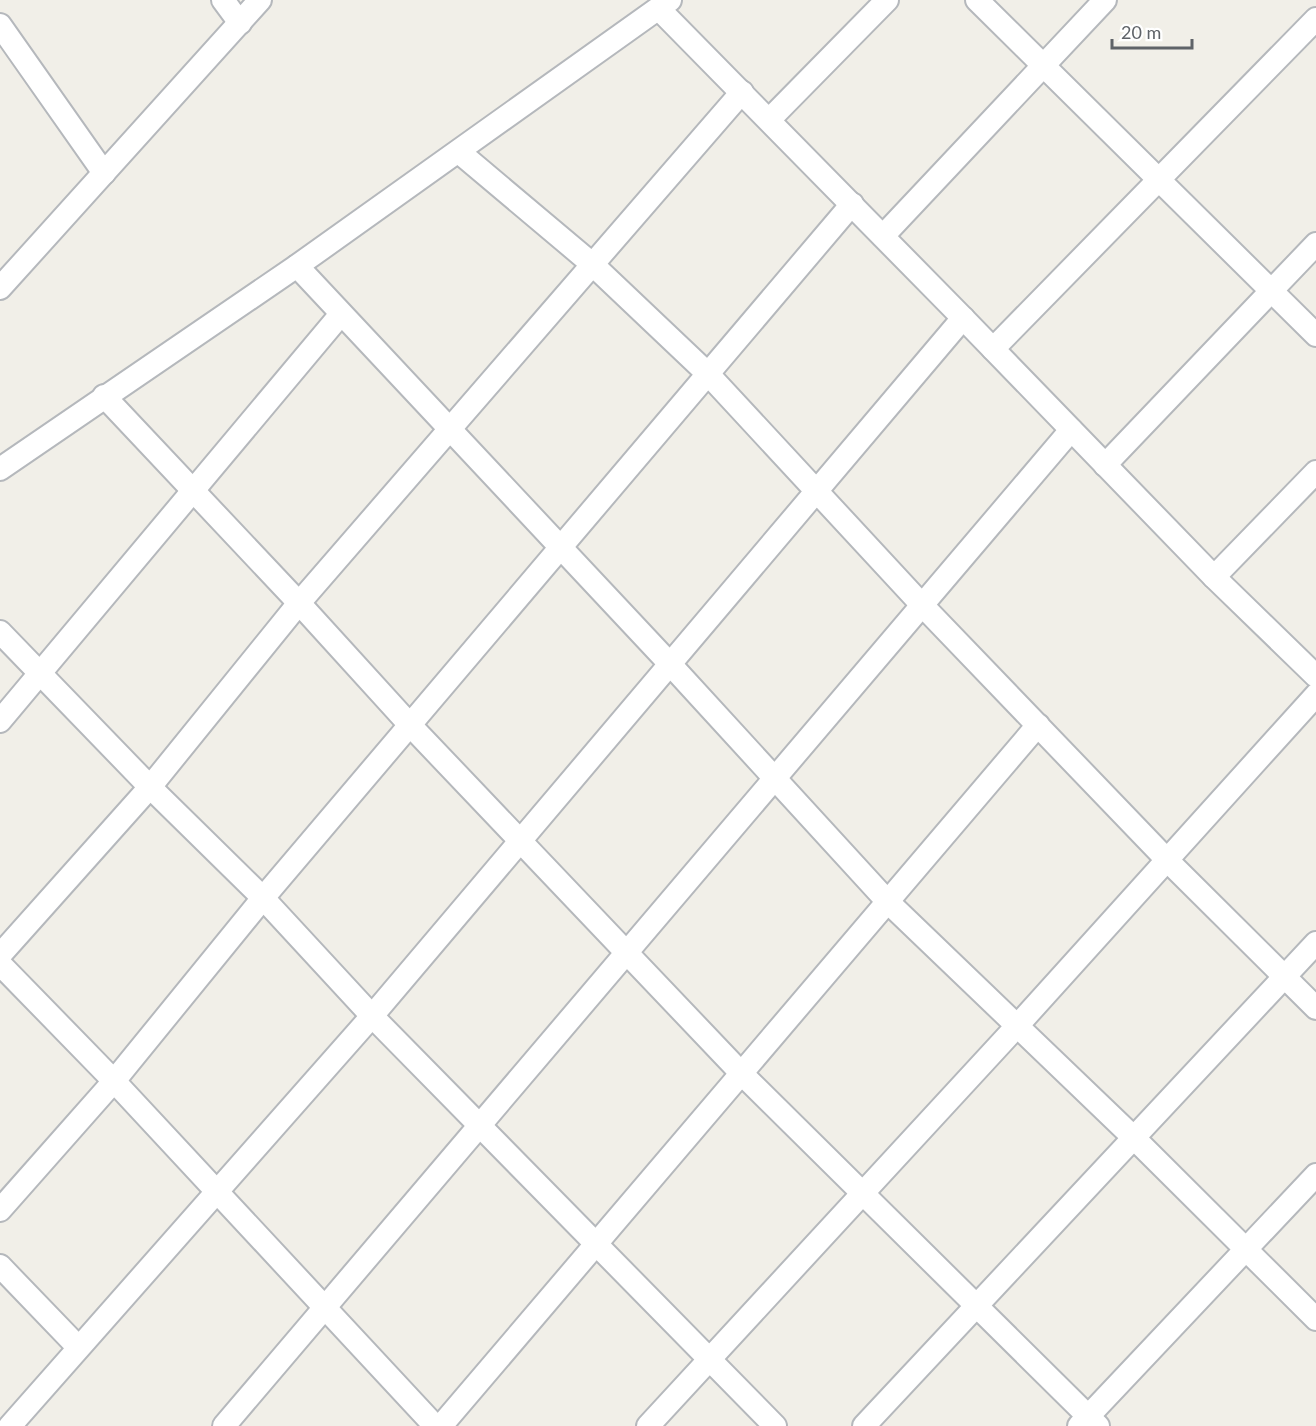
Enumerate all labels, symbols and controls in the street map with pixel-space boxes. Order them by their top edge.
scale bar [1112,12,1192,50]
text: 20 m [1121,21,1161,43]

